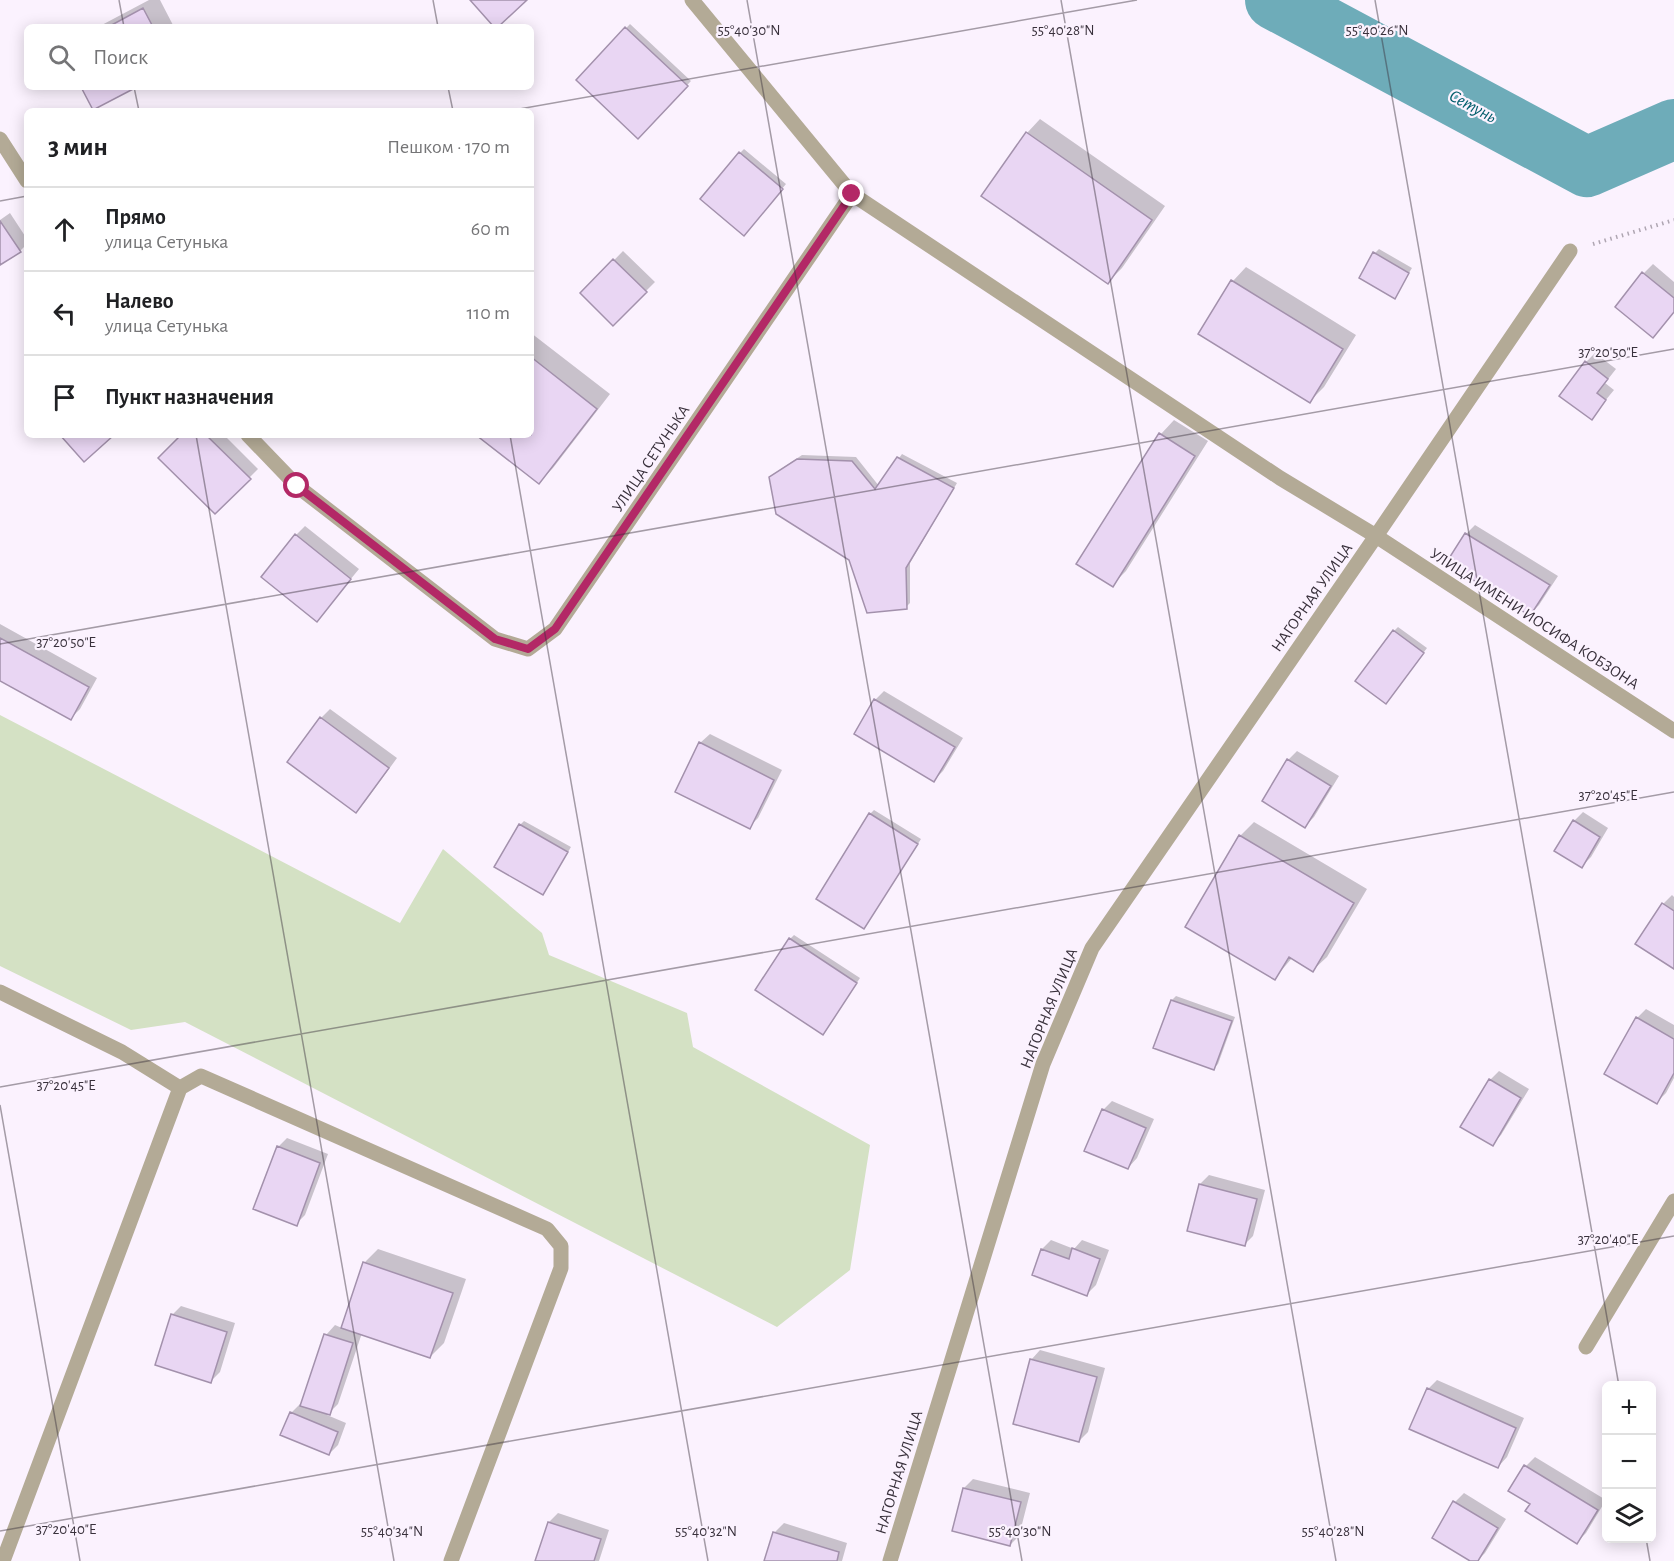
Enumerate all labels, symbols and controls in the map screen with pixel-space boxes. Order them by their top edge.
text: 55°40'30"N [717,23,781,38]
text: 55°40'28"N [1032,23,1094,38]
text: 55°40'26"N [1346,23,1408,38]
search box [24,24,534,90]
icon: search [45,41,78,74]
text: Поиск [93,46,148,68]
water label: Сетунь [1446,87,1499,127]
text: 3 мин [48,134,108,160]
text: Пешком · 170 m [387,137,510,157]
route end [838,180,864,206]
text: Прямо [105,206,166,228]
icon: ahead [48,213,81,246]
text: 60 m [471,219,510,239]
text: улица Сетунька [105,232,228,252]
text: Налево [105,290,174,312]
icon: left [48,297,81,330]
text: 110 m [466,303,510,323]
text: улица Сетунька [105,316,228,336]
text: 37°20'50"E [1578,345,1638,360]
icon: arrive [48,381,81,414]
text: Пункт назначения [105,386,274,408]
street label: УЛИЦА СЕТУНЬКА [609,402,693,515]
route start [283,472,309,498]
street label: НАГОРНАЯ УЛИЦА [1268,540,1356,655]
street label: УЛИЦА ИМЕНИ ИОСИФА КОБЗОНА [1427,545,1642,693]
text: 37°20'50"E [36,635,96,650]
text: 37°20'45"E [1579,788,1637,803]
street label: НАГОРНАЯ УЛИЦА [1017,945,1081,1071]
text: 37°20'45"E [37,1078,95,1093]
text: 37°20'40"E [1578,1232,1638,1247]
map controls [1602,1381,1656,1543]
button: + [1602,1381,1656,1435]
street label: НАГОРНАЯ УЛИЦА [873,1408,926,1536]
button: − [1602,1435,1656,1489]
button: layers [1602,1489,1656,1543]
text: 37°20'40"E [36,1522,96,1537]
text: 55°40'34"N [361,1524,423,1539]
text: 55°40'32"N [675,1524,737,1539]
text: 55°40'30"N [988,1524,1052,1539]
text: 55°40'28"N [1302,1524,1364,1539]

